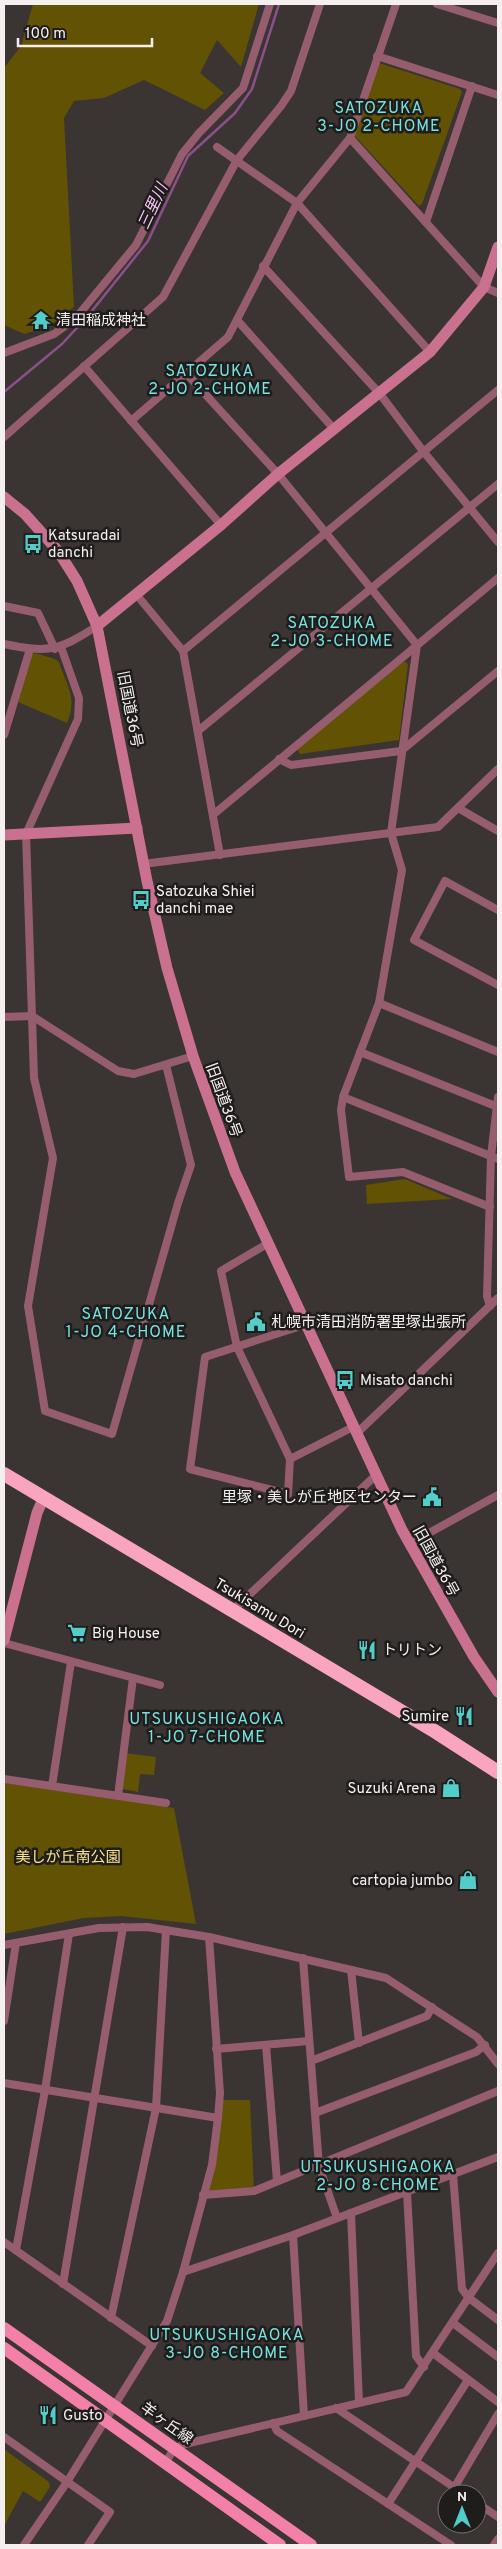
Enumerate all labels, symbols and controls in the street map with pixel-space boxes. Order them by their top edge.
scale bar [18,15,151,47]
text: 100 m [25,25,66,44]
district label: SATOZUKA 3-JO 2-CHOME [317,99,441,137]
water label: 三里川 [135,179,174,233]
temple icon: 清田稲成神社 [30,309,52,331]
place label: 清田稲成神社 [56,312,146,331]
district label: SATOZUKA 2-JO 2-CHOME [148,362,272,400]
place label: Katsuradai danchi [48,527,120,563]
bus stop icon: Katsuradai danchi [22,533,44,555]
district label: SATOZUKA 2-JO 3-CHOME [270,614,394,652]
street label: 旧国道36号 [112,669,145,749]
place label: Satozuka Shiei danchi mae [156,883,255,919]
bus stop icon: Satozuka Shiei danchi mae [130,889,152,911]
street label: 旧国道36号 [200,1061,245,1140]
district label: SATOZUKA 1-JO 4-CHOME [66,1305,186,1343]
public building icon: 札幌市清田消防署里塚出張所 [245,1311,267,1333]
place label: 札幌市清田消防署里塚出張所 [271,1314,466,1333]
bus stop icon: Misato danchi [334,1369,356,1391]
place label: Misato danchi [360,1372,453,1391]
public building icon: 里塚・美しが丘地区センター [421,1486,443,1508]
place label: 里塚・美しが丘地区センター [222,1489,417,1508]
street label: 旧国道36号 [407,1523,462,1600]
street label: Tsukisamu Dori [210,1575,308,1644]
supermarket icon: Big House [66,1622,88,1644]
place label: Big House [92,1625,160,1644]
restaurant icon: トリトン [356,1639,378,1661]
place label: トリトン [382,1642,442,1661]
restaurant icon: Sumire [453,1705,475,1727]
place label: Sumire [401,1708,449,1727]
district label: UTSUKUSHIGAOKA 1-JO 7-CHOME [129,1710,285,1748]
shop icon: Suzuki Arena [440,1777,462,1799]
place label: Suzuki Arena [348,1780,436,1799]
park label: 美しが丘南公園 [15,1849,121,1868]
shop icon: cartopia jumbo [457,1869,479,1891]
place label: cartopia jumbo [352,1872,453,1891]
district label: UTSUKUSHIGAOKA 2-JO 8-CHOME [300,2158,456,2196]
district label: UTSUKUSHIGAOKA 3-JO 8-CHOME [149,2326,305,2364]
street label: 羊ヶ丘線 [136,2399,196,2450]
restaurant icon: Gusto [37,2404,59,2426]
place label: Gusto [63,2407,103,2426]
north arrow [437,2484,487,2534]
text: N [457,2489,467,2506]

